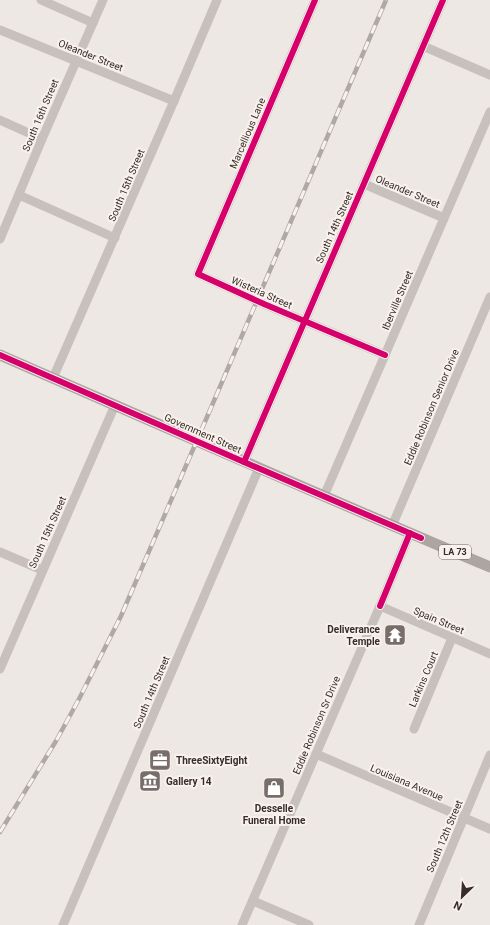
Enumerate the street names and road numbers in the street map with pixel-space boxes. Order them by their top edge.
street label: Oleander Street [57,37,125,73]
street label: South 16th Street [20,77,61,153]
street label: Marcellious Lane [228,96,267,170]
street label: South 15th Street [106,147,147,223]
street label: Oleander Street [374,173,442,210]
street label: South 14th Street [314,190,355,265]
street label: Iberville Street [380,269,415,332]
street label: Wisteria Street [230,274,294,311]
street label: Eddie Robinson Senior Drive [402,348,461,467]
street label: Government Street [163,412,243,455]
street label: South 15th Street [27,495,68,570]
road number: LA 73 [439,545,471,559]
street label: Spain Street [412,605,466,636]
street label: Larkins Court [407,650,440,709]
street label: South 14th Street [131,654,172,730]
street label: Eddie Robinson Sr Drive [291,674,342,776]
street label: Louisiana Avenue [369,762,445,803]
street label: South 12th Street [424,798,465,874]

